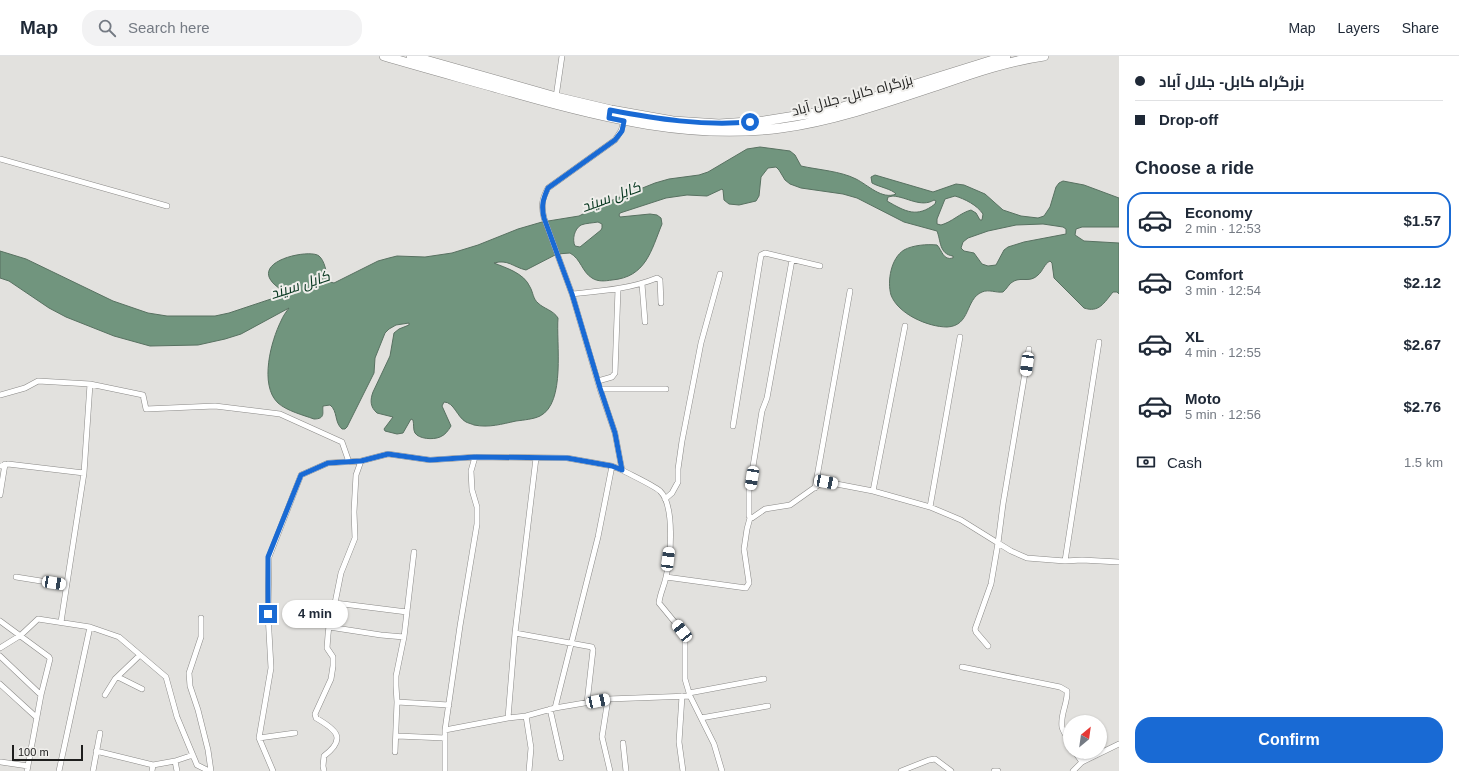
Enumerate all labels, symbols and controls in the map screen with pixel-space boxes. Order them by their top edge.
search box [82,10,362,46]
text: Map [20,17,58,38]
icon: search [96,17,118,39]
text: Search here [128,19,210,36]
text: Map [1288,20,1316,36]
text: Layers [1338,20,1380,36]
text: Share [1402,20,1439,36]
street label: بزرگراه کابل- جلال آباد [790,71,915,120]
text: بزرگراه کابل- جلال آباد [1159,73,1304,90]
text: Drop-off [1159,111,1218,128]
route start [741,113,759,131]
text: Choose a ride [1135,158,1254,178]
water label: کابل سيند [579,178,644,216]
icon: car [1137,202,1173,238]
text: Economy [1185,204,1253,221]
text: $1.57 [1403,212,1441,229]
text: 2 min · 12:53 [1185,221,1261,236]
icon: car [1137,264,1173,300]
text: Comfort [1185,266,1243,283]
water label: کابل سيند [268,267,333,303]
text: $2.12 [1403,274,1441,291]
text: 3 min · 12:54 [1185,283,1261,298]
icon: car [1137,326,1173,362]
text: XL [1185,328,1204,345]
text: $2.67 [1403,336,1441,353]
text: 4 min · 12:55 [1185,345,1261,360]
car [1019,351,1035,377]
icon: car [1137,388,1173,424]
text: Moto [1185,390,1221,407]
text: $2.76 [1403,398,1441,415]
text: 5 min · 12:56 [1185,407,1261,422]
icon: cash [1135,451,1157,473]
text: Cash [1167,454,1202,471]
text: 1.5 km [1404,455,1443,470]
car [744,465,760,491]
car [813,474,839,490]
car [661,546,675,572]
car [41,575,67,591]
callout: 4 min [282,600,348,628]
route end [259,605,277,623]
text: 4 min [298,606,332,621]
car [670,618,694,644]
car [585,693,611,709]
north arrow [1063,715,1107,759]
map controls [1063,715,1107,759]
button: Confirm [1135,717,1443,763]
scale bar [12,743,83,762]
text: 100 m [18,746,49,758]

